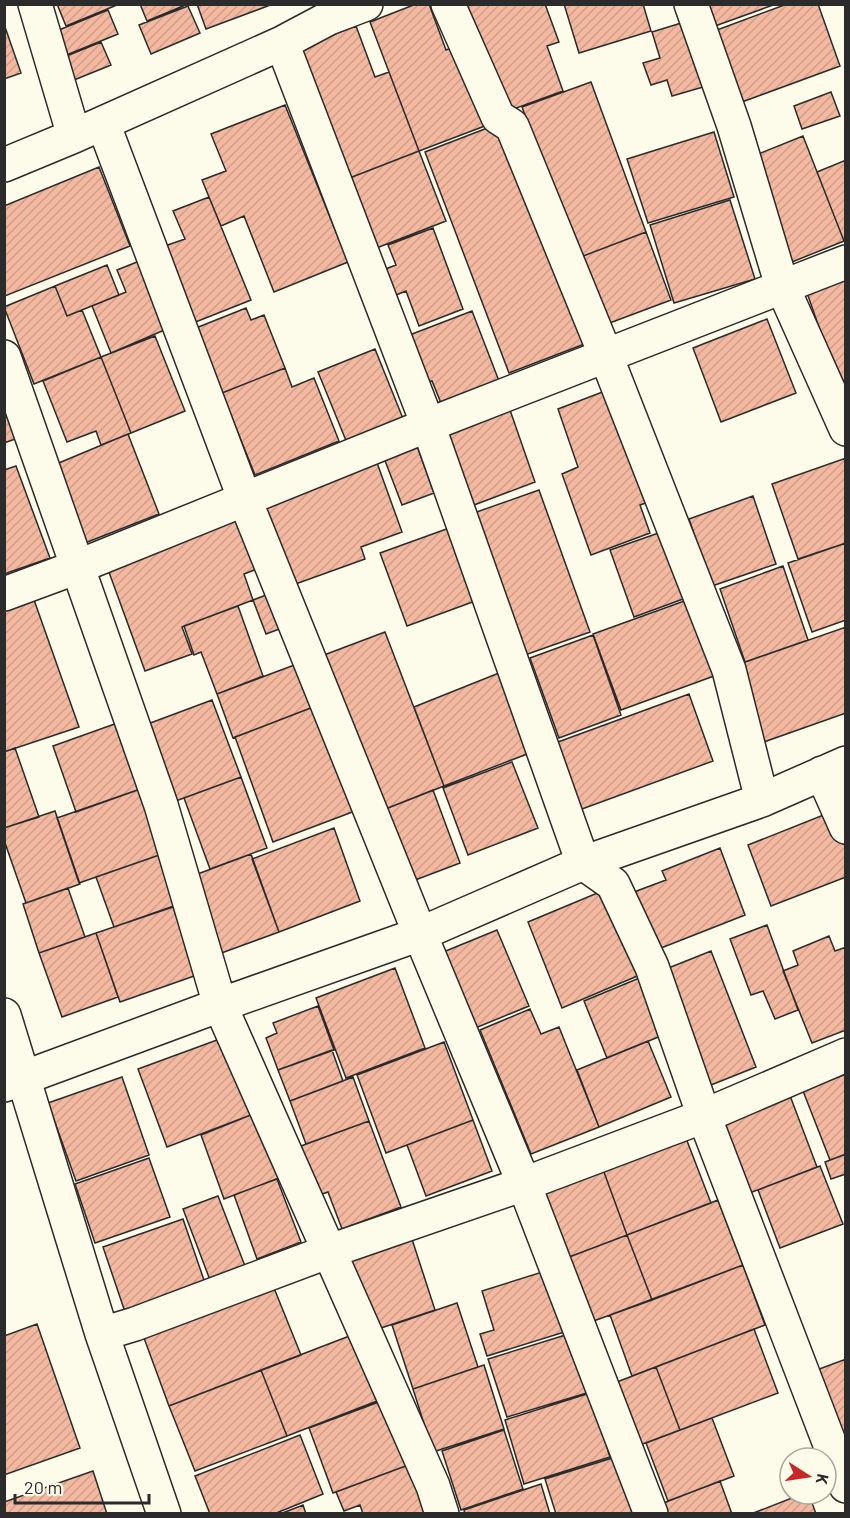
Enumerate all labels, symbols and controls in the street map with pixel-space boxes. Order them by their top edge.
north arrow [778,1446,838,1506]
scale bar [15,1467,148,1505]
text: K [813,1472,833,1486]
text: 20 m [24,1476,62,1498]

